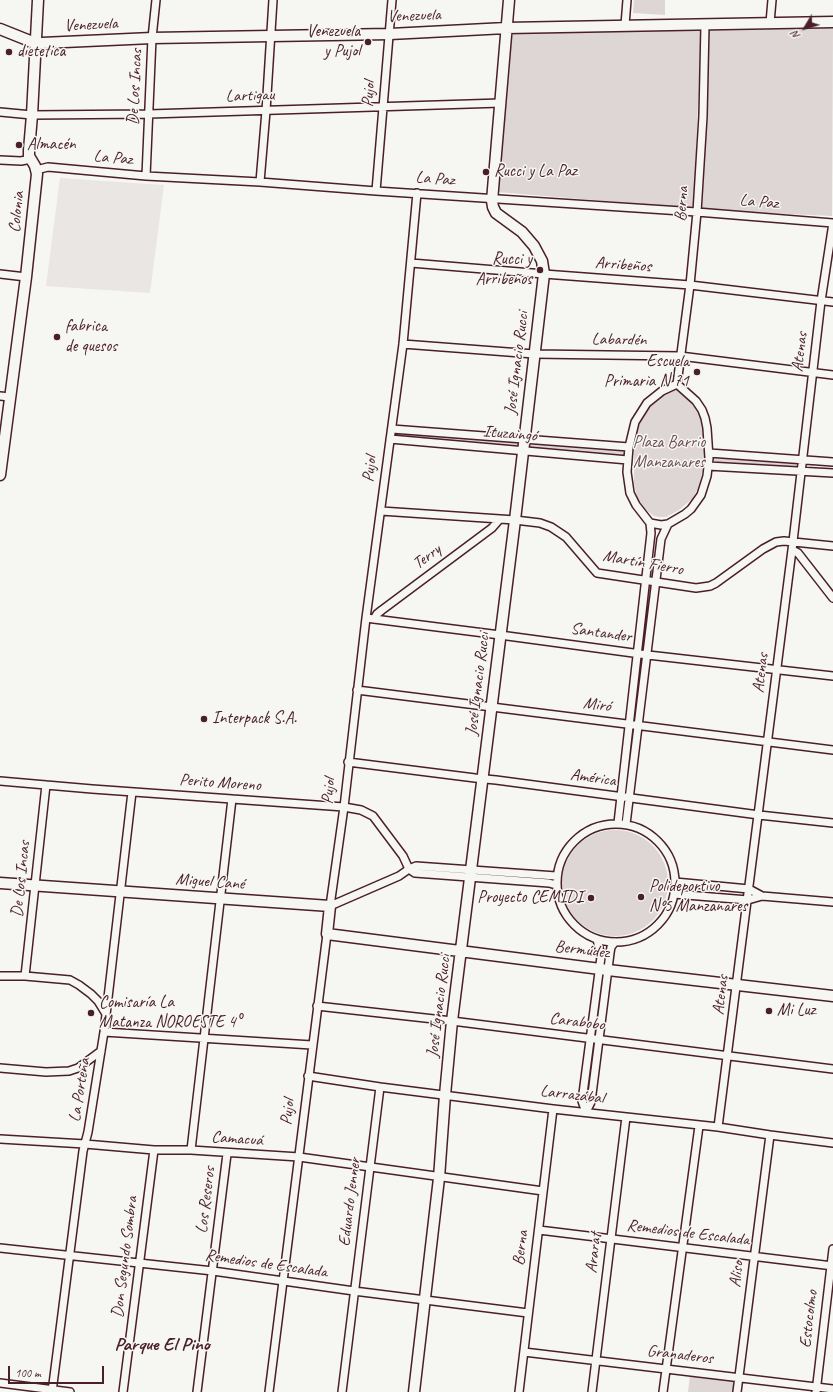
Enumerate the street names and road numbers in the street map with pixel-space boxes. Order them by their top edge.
street label: Venezuela [387,5,441,27]
street label: Venezuela [64,13,118,37]
street label: De Los Incas [123,48,147,126]
street label: Pujol [358,80,380,108]
street label: Lartigau [225,85,275,107]
street label: La Paz [93,146,133,170]
street label: La Paz [415,167,455,191]
street label: Berna [671,186,693,222]
street label: Colonia [5,190,29,234]
street label: La Paz [739,190,779,214]
street label: Arribeños [594,253,652,277]
street label: José Ignacio Rucci [501,310,533,416]
street label: Labardén [591,329,647,351]
street label: Atenas [787,331,813,373]
street label: Ituzaingó [482,421,538,447]
street label: Pujol [358,455,382,483]
street label: Terry [409,540,445,574]
street label: Martín Fierro [601,546,685,580]
street label: Santander [569,619,633,647]
street label: José Ignacio Rucci [462,631,494,737]
street label: Atenas [748,652,774,694]
street label: Miró [582,693,612,717]
street label: América [569,765,617,791]
street label: Perito Moreno [179,770,261,796]
street label: Pujol [317,777,341,805]
street label: De Los Incas [7,840,35,918]
street label: Miguel Cané [175,869,245,895]
street label: Bermúdez [554,937,610,963]
street label: José Ignacio Rucci [423,953,455,1059]
street label: Atenas [708,974,734,1016]
street label: Carabobo [548,1009,606,1035]
street label: La Porteña [65,1057,95,1123]
street label: Larrazábal [539,1081,605,1109]
street label: Pujol [276,1098,300,1126]
street label: Camacuá [211,1127,263,1151]
street label: Eduardo Jenner [334,1157,366,1247]
street label: Los Reseros [192,1166,220,1234]
street label: Don Segundo Sombra [107,1195,143,1319]
street label: Remedios de Escalada [626,1215,750,1251]
street label: Berna [509,1229,533,1267]
street label: Ararat [581,1232,607,1274]
street label: Remedios de Escalada [204,1245,328,1283]
street label: Aliso [725,1260,749,1288]
street label: Estocolmo [795,1289,823,1349]
street label: Granaderos [646,1341,714,1369]

